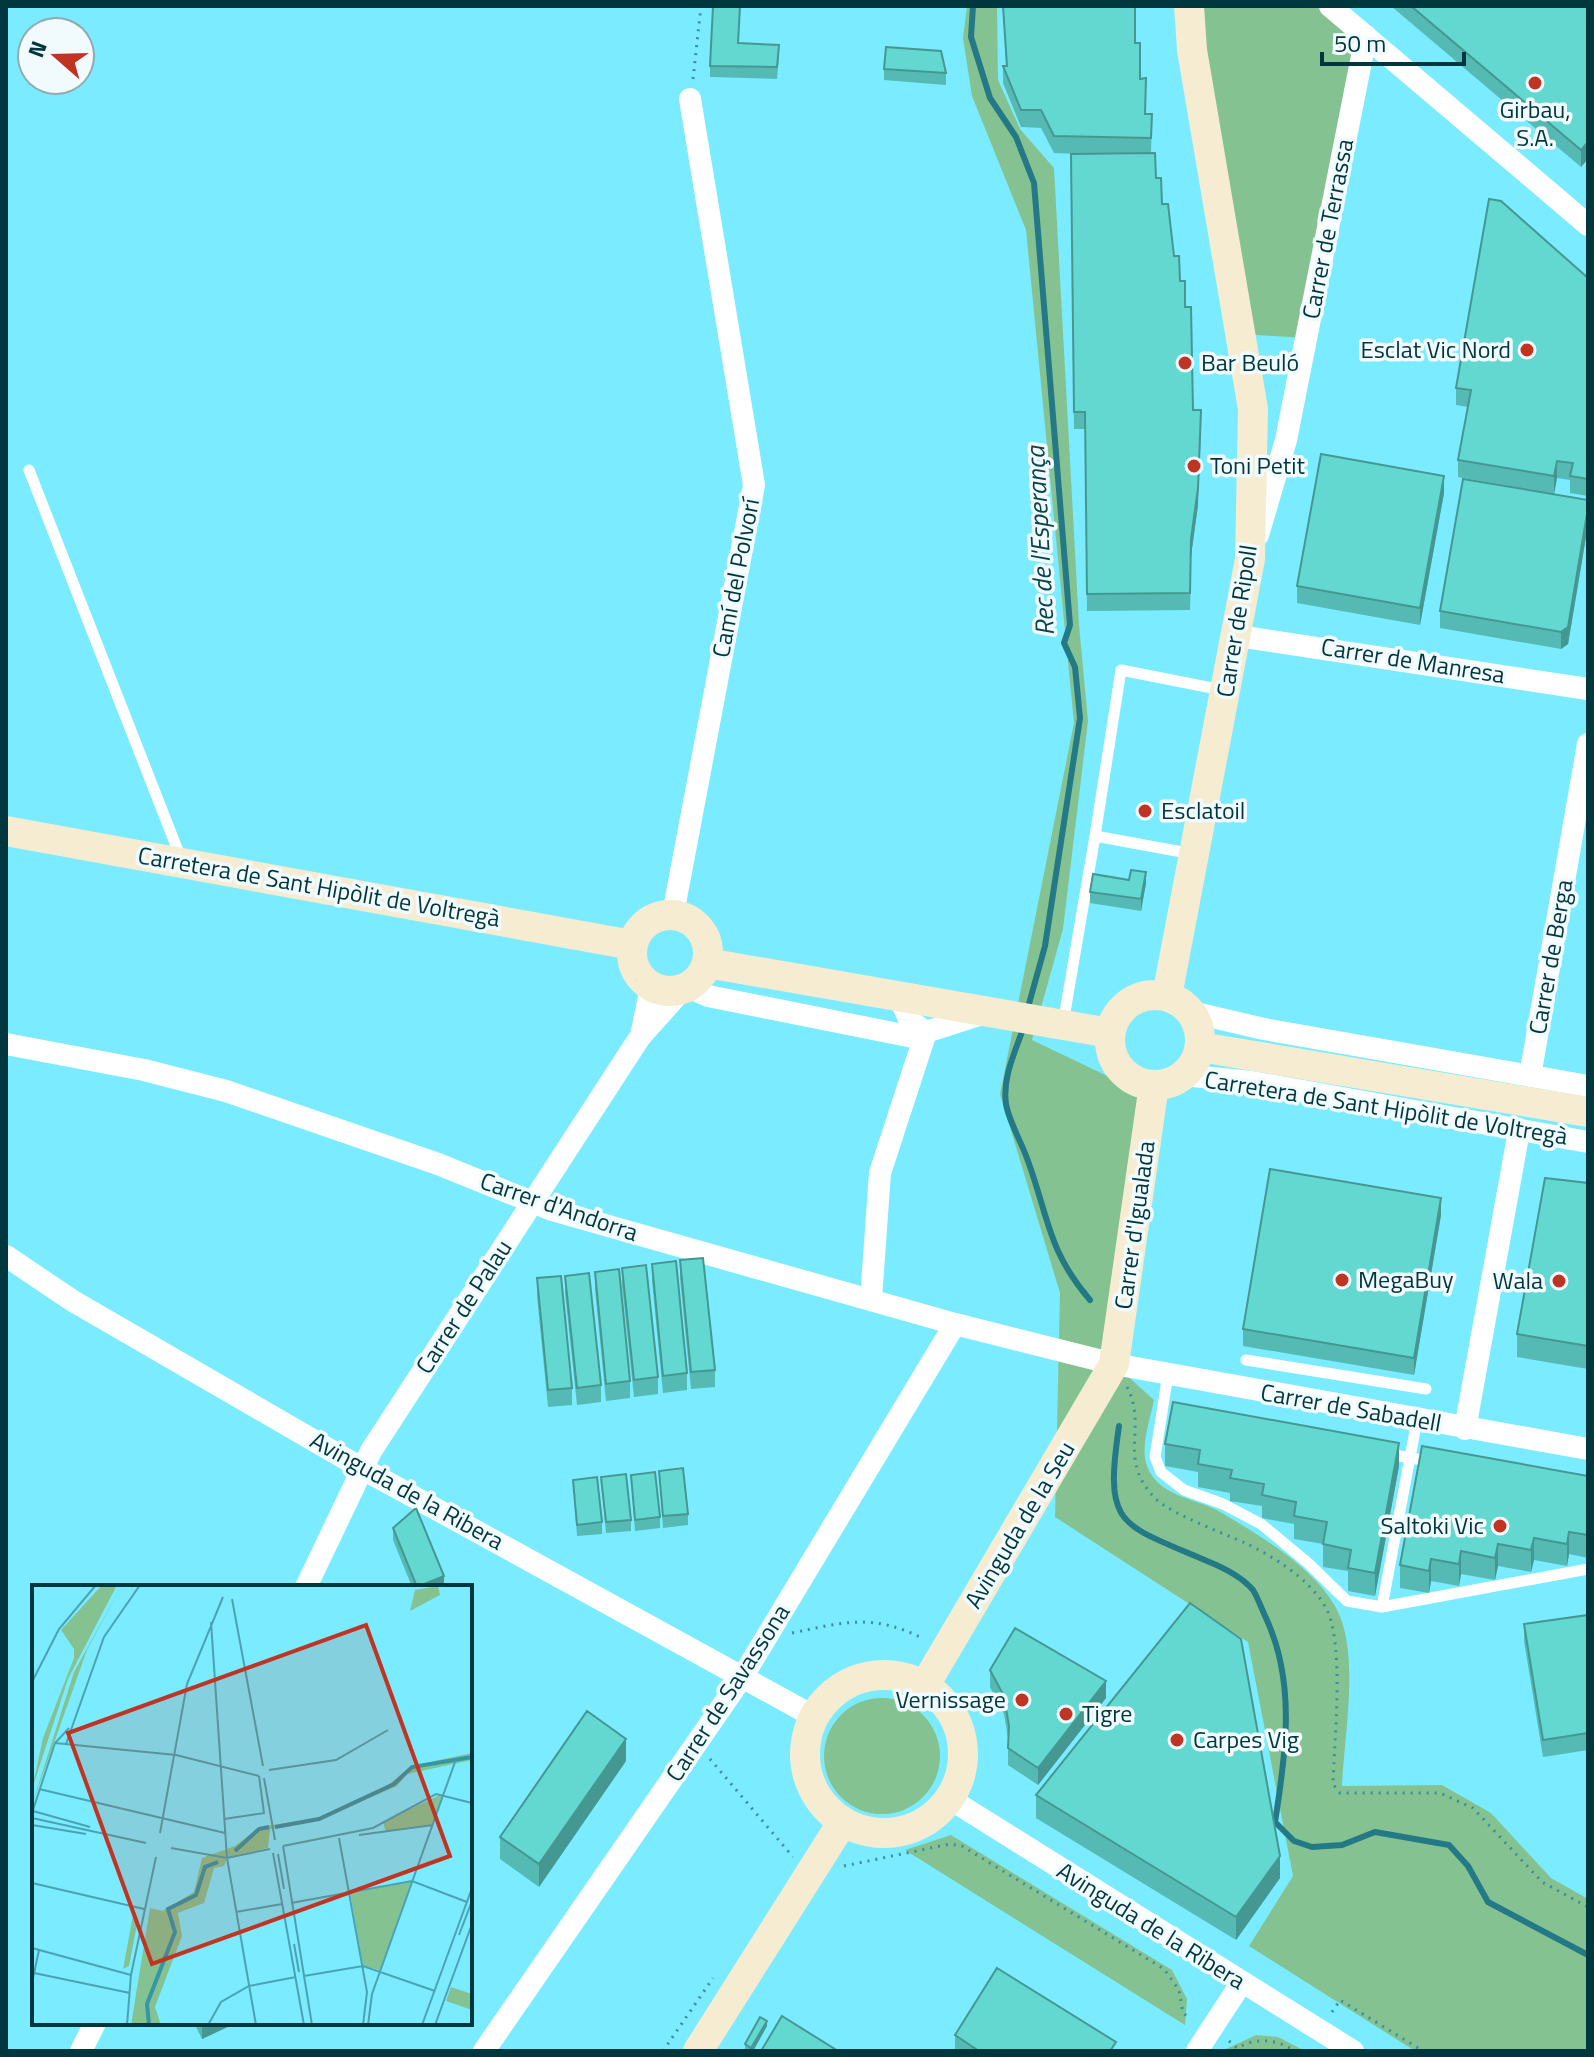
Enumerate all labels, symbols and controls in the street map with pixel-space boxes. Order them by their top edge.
north arrow [16,16,96,96]
scale bar [1322,16,1464,66]
text: 50 m [1334,25,1386,61]
text: N [19,36,56,62]
marker: Girbau, S.A. [1526,74,1544,92]
place label: Girbau, S.A. [1499,91,1571,155]
street label: Carrer de Terrassa [1292,136,1362,322]
place label: Esclat Vic Nord [1360,331,1511,367]
marker: Esclat Vic Nord [1518,341,1536,359]
place label: Bar Beuló [1201,344,1299,380]
marker: Bar Beuló [1176,354,1194,372]
water label: Rec de l'Esperança [1015,443,1064,637]
place label: Toni Petit [1210,447,1305,483]
marker: Toni Petit [1185,457,1203,475]
street label: Camí del Polvorí [702,494,768,660]
street label: Carrer de Ripoll [1206,542,1266,700]
street label: Carrer de Manresa [1319,628,1508,692]
place label: Esclatoil [1161,792,1245,828]
marker: Esclatoil [1136,802,1154,820]
street label: Carretera de Sant Hipòlit de Voltregà [135,836,503,936]
street label: Carrer de Berga [1519,877,1581,1037]
street label: Carretera de Sant Hipòlit de Voltregà [1202,1061,1570,1154]
street label: Carrer d'Igualada [1104,1138,1164,1311]
street label: Carrer d'Andorra [475,1162,643,1250]
street label: Carrer de Palau [406,1232,520,1381]
place label: MegaBuy [1358,1261,1454,1297]
place label: Wala [1493,1262,1543,1298]
marker: MegaBuy [1333,1271,1351,1289]
marker: Wala [1550,1272,1568,1290]
street label: Carrer de Sabadell [1258,1373,1444,1441]
street label: Avinguda de la Ribera [304,1422,511,1558]
street label: Avinguda de la Seu [955,1434,1083,1615]
place label: Saltoki Vic [1381,1507,1484,1543]
marker: Saltoki Vic [1491,1517,1509,1535]
inset map [32,1585,472,2025]
street label: Carrer de Savassona [656,1596,798,1788]
place label: Vernissage [895,1681,1006,1717]
marker: Vernissage [1013,1691,1031,1709]
place label: Tigre [1082,1695,1132,1731]
marker: Tigre [1057,1705,1075,1723]
place label: Carpes Vig [1193,1721,1299,1757]
marker: Carpes Vig [1168,1731,1186,1749]
street label: Avinguda de la Ribera [1050,1852,1253,1998]

